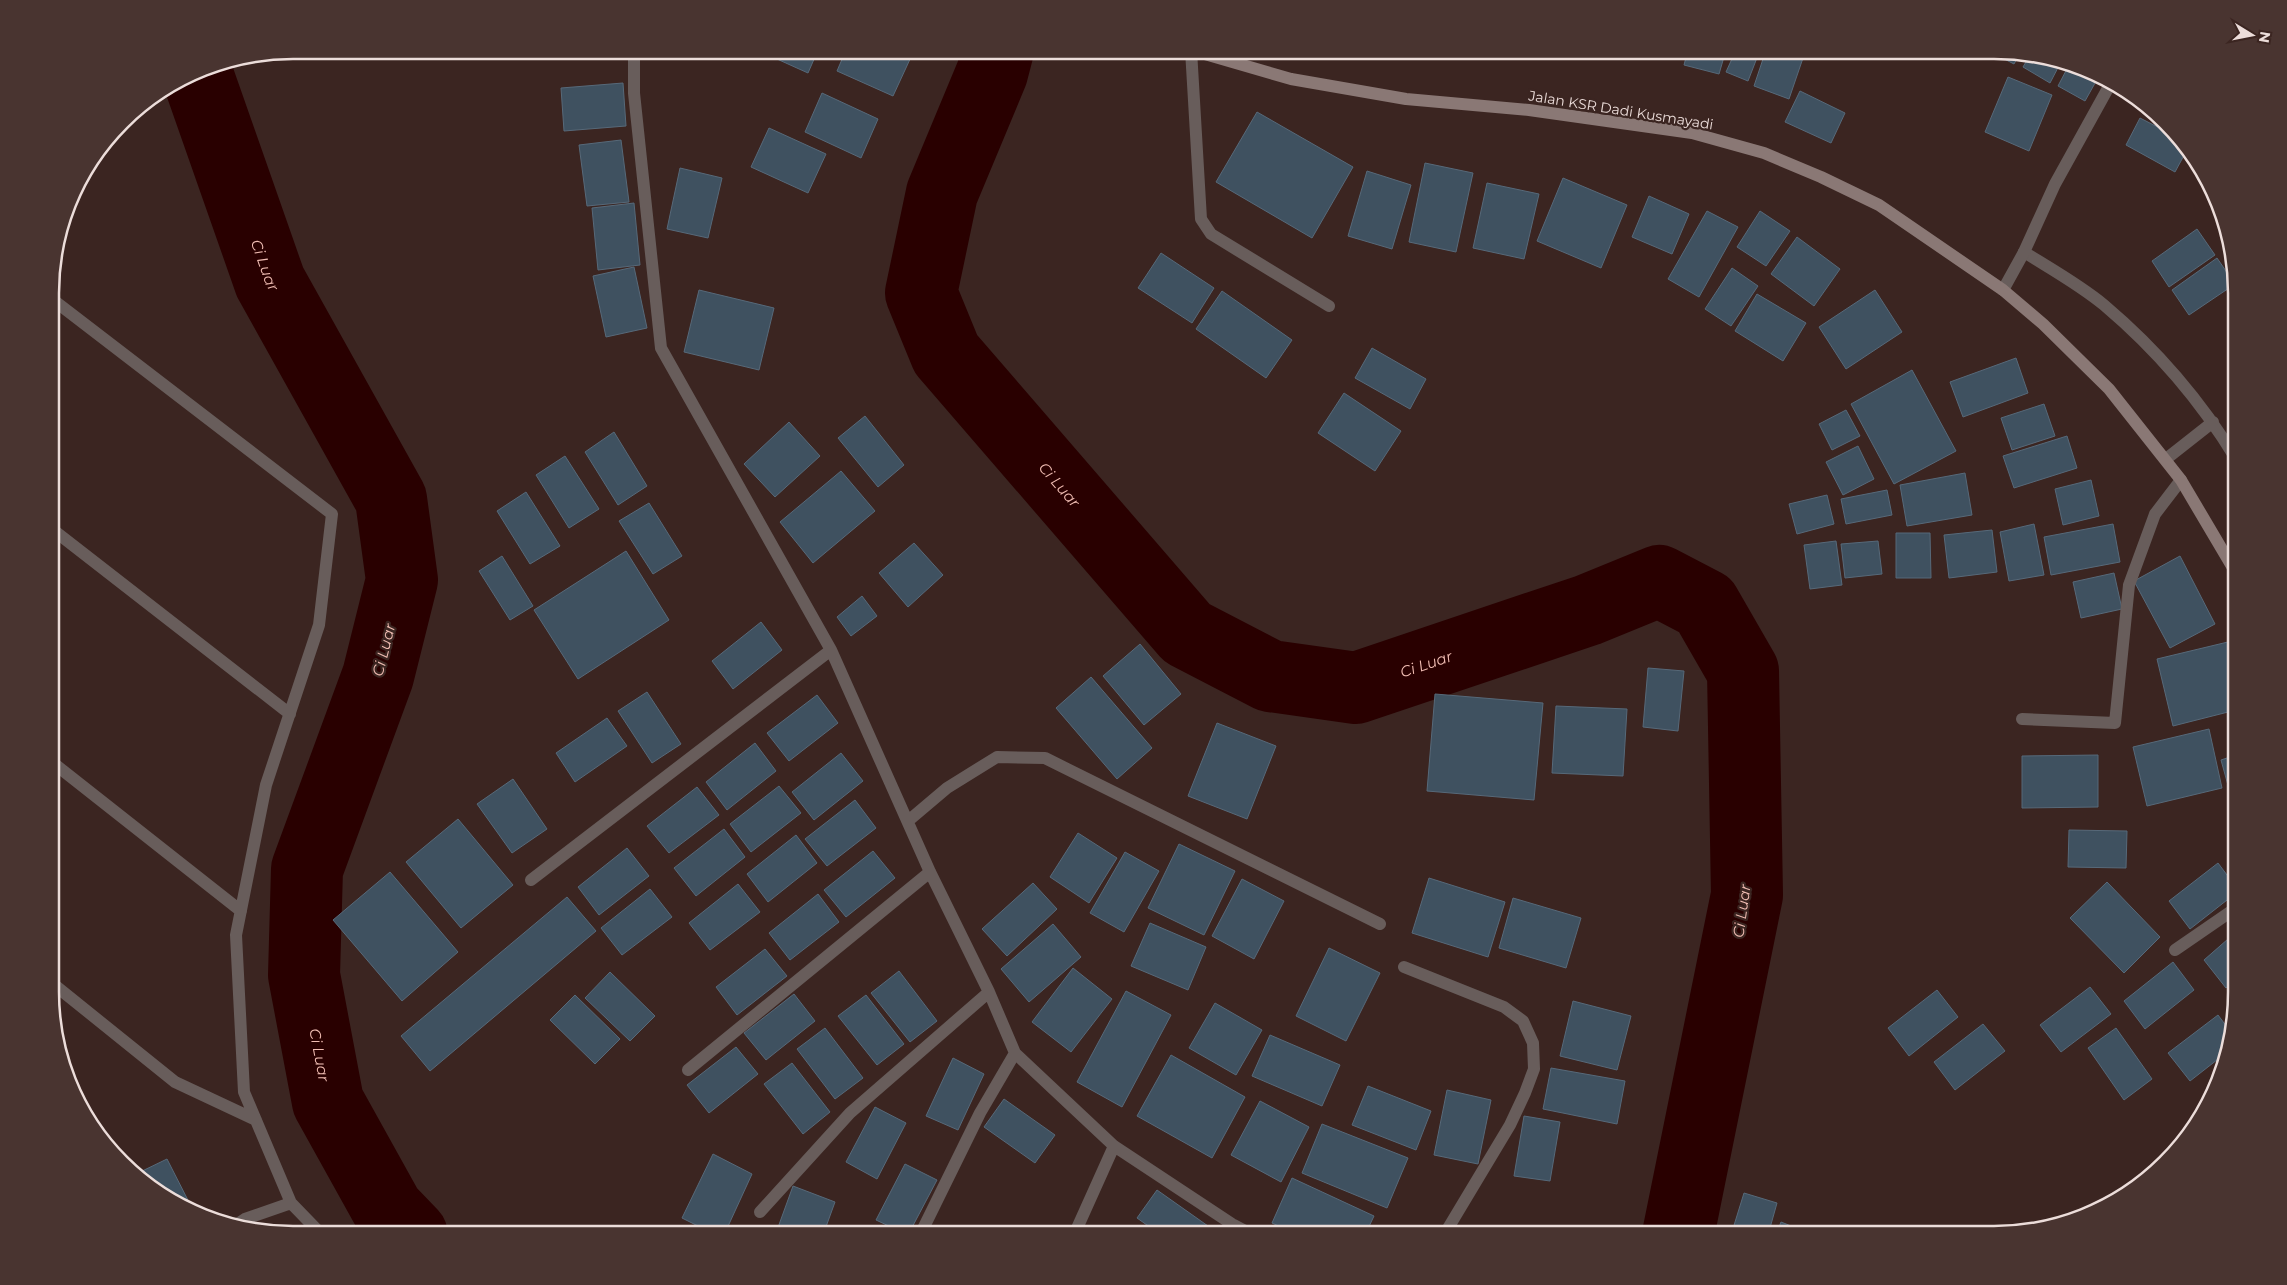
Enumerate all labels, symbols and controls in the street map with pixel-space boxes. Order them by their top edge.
north arrow [2227,10,2277,60]
text: N [2255,30,2275,44]
street label: Jalan KSR Dadi Kusmayadi [1526,86,1715,134]
water label: Ci Luar [247,237,284,295]
water label: Ci Luar [1035,458,1085,512]
water label: Ci Luar [368,621,399,678]
water label: Ci Luar [1398,646,1456,681]
water label: Ci Luar [1728,882,1755,939]
water label: Ci Luar [305,1027,334,1084]

